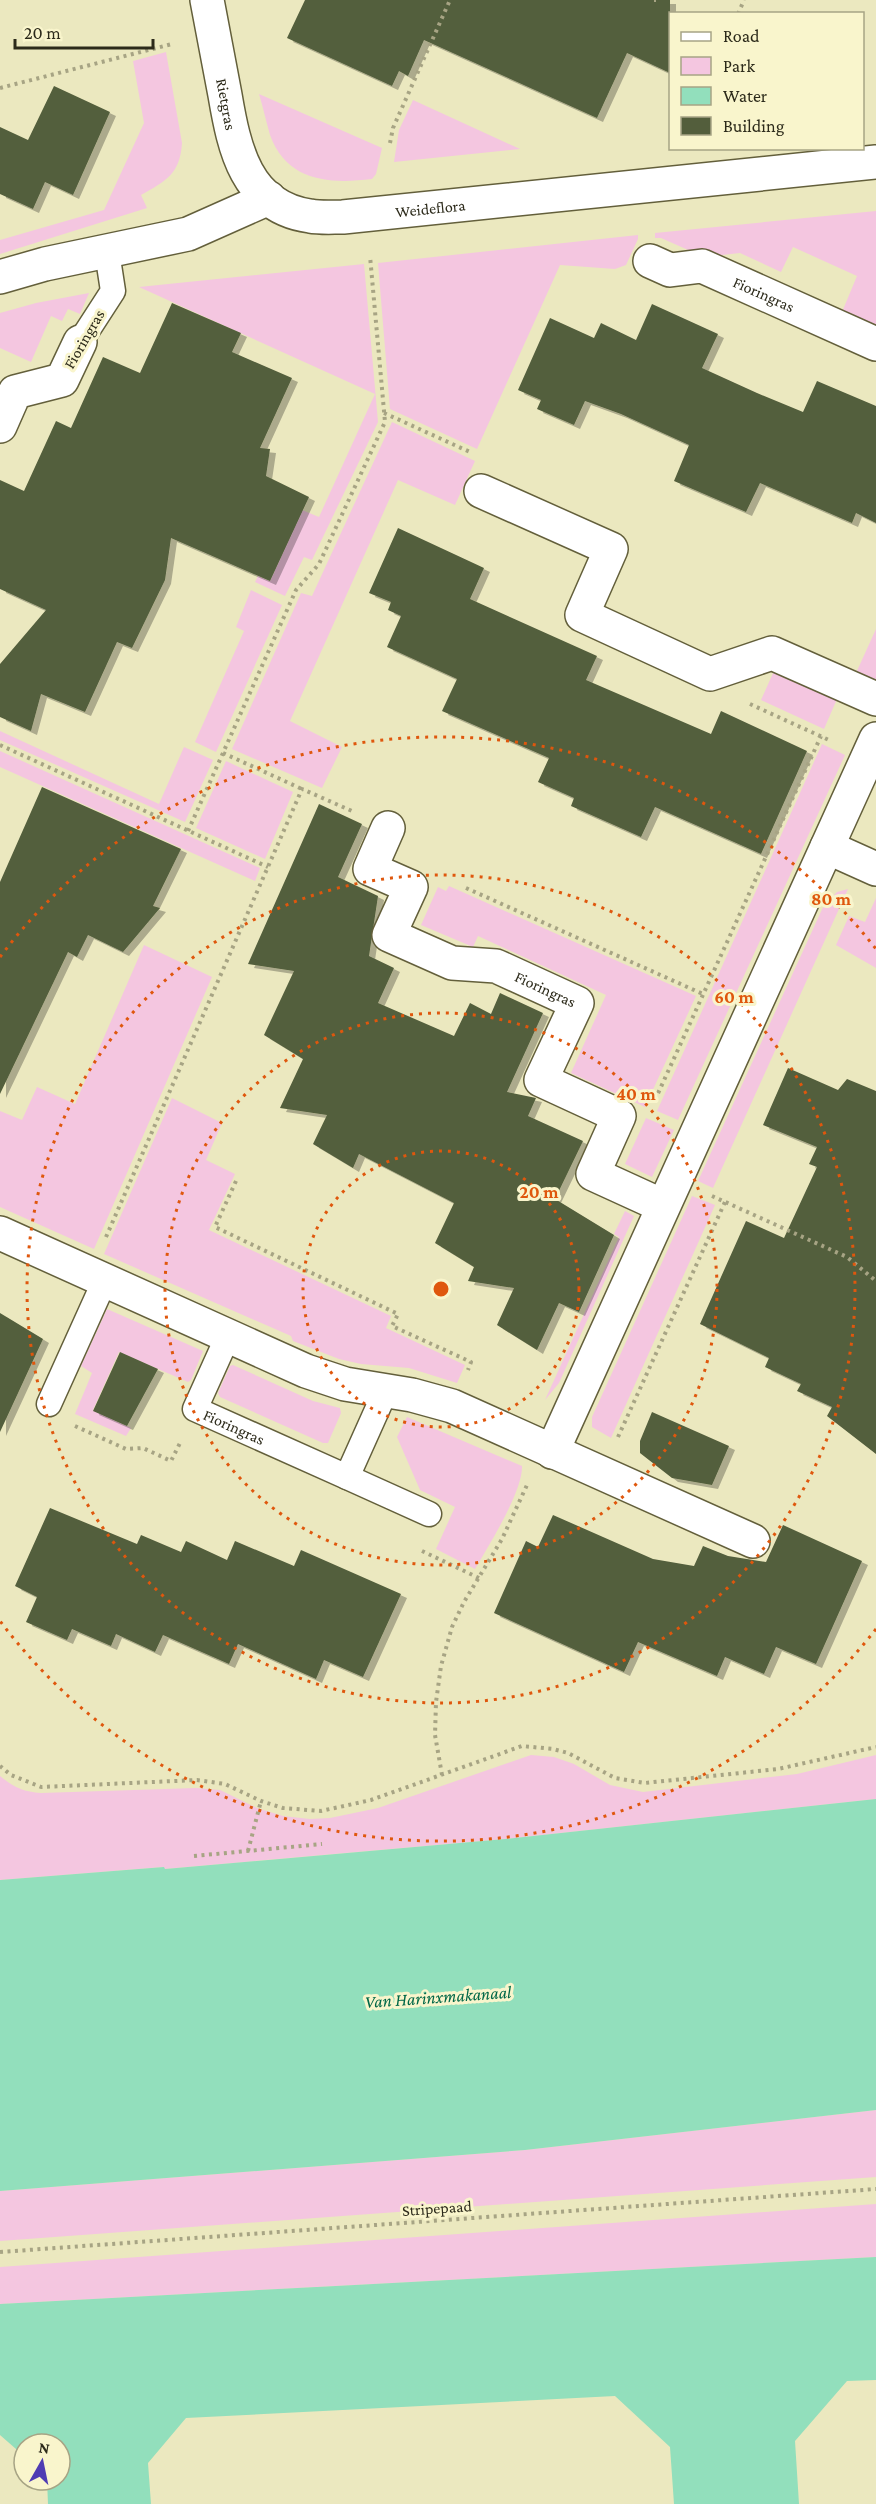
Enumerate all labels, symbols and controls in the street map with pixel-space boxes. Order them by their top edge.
scale bar [15,12,153,50]
legend [669,12,864,150]
text: 20 m [24,23,61,43]
text: Road [723,26,760,46]
text: Park [723,56,755,76]
street label: Rietgras [214,77,240,132]
text: Water [723,86,768,106]
text: Building [723,116,785,136]
street label: Weideflora [395,196,467,220]
street label: Fioringras [731,273,797,315]
street label: Fioringras [60,307,109,372]
text: 80 m [811,889,852,909]
street label: Fioringras [512,967,579,1010]
text: 60 m [714,987,754,1007]
text: 40 m [616,1084,656,1104]
text: 20 m [520,1182,559,1202]
centre of rings [431,1279,451,1299]
street label: Fioringras [201,1405,267,1448]
water label: Van Harinxmakanaal [364,1982,513,2012]
street label: Stripepaad [402,2197,473,2220]
north arrow [12,2432,72,2492]
text: N [38,2438,51,2457]

